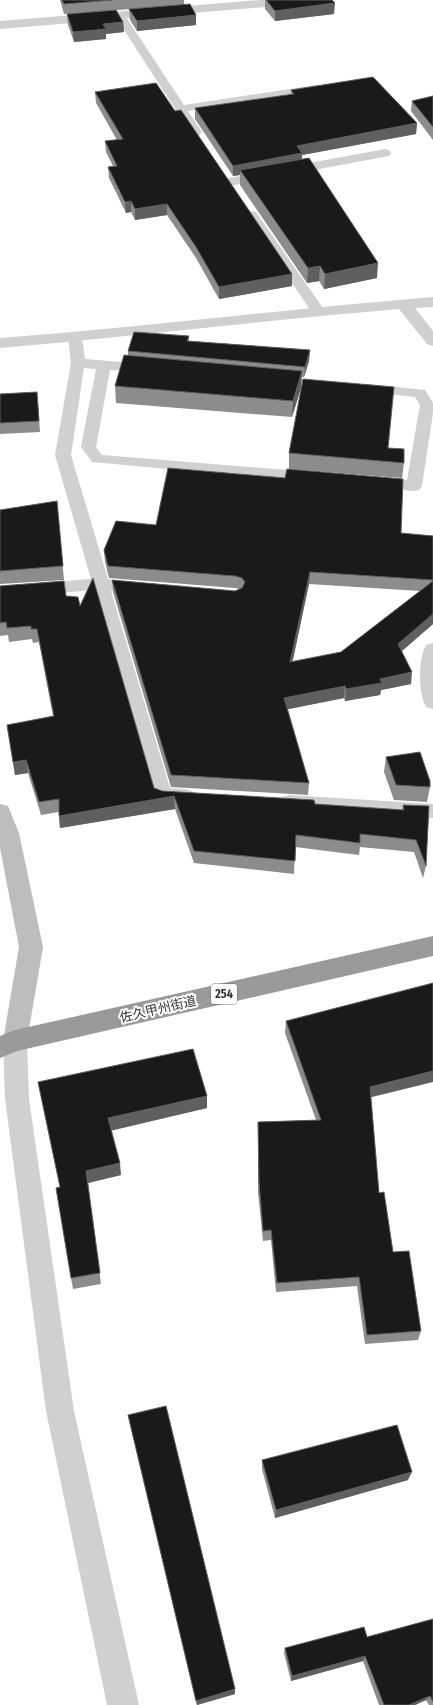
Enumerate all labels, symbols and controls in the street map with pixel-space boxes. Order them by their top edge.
road number: 254 [211,984,237,1004]
street label: 佐久甲州街道 [118,993,198,1025]

